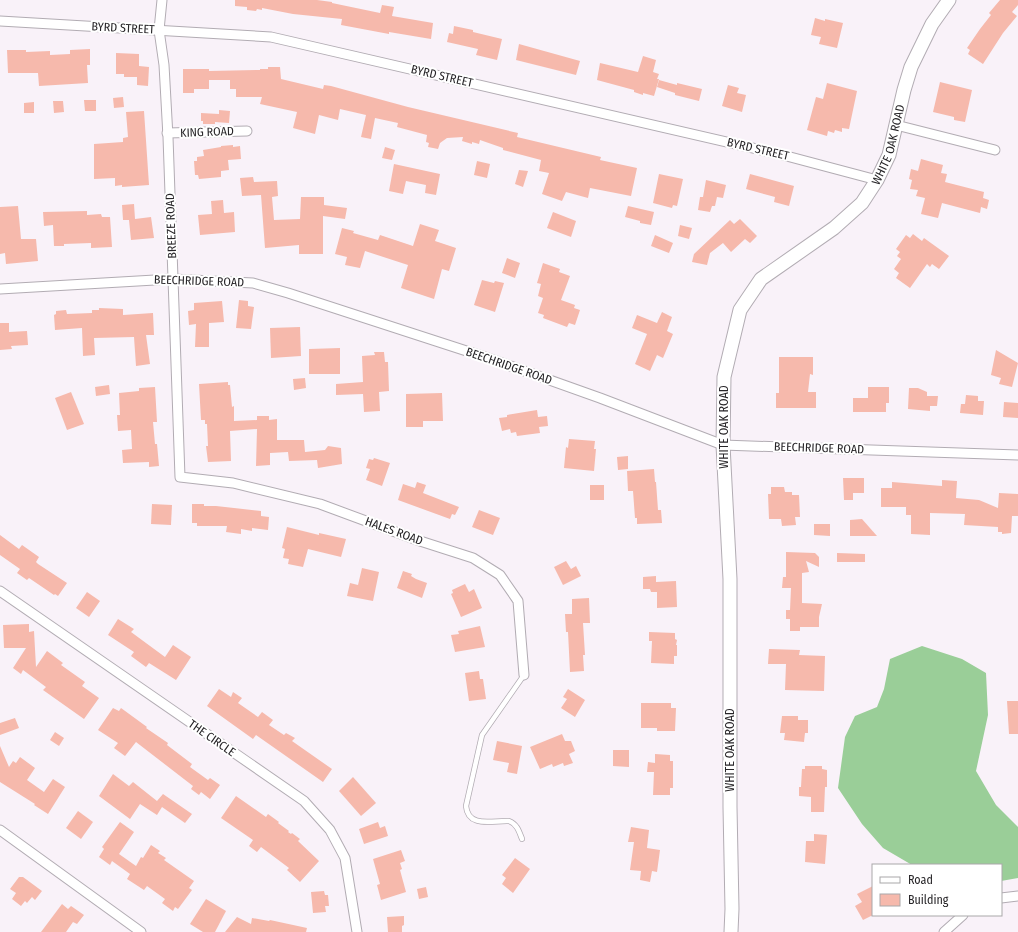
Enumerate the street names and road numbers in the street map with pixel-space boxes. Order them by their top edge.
street label: BYRD STREET [91,19,155,37]
street label: BYRD STREET [410,62,475,90]
street label: WHITE OAK ROAD [869,103,907,187]
street label: KING ROAD [180,124,234,140]
street label: BYRD STREET [726,135,791,163]
street label: BREEZE ROAD [163,193,179,259]
street label: BEECHRIDGE ROAD [154,272,244,290]
street label: BEECHRIDGE ROAD [464,345,554,387]
street label: WHITE OAK ROAD [717,385,731,469]
street label: BEECHRIDGE ROAD [774,439,864,457]
street label: HALES ROAD [363,514,425,548]
street label: WHITE OAK ROAD [723,708,737,792]
street label: THE CIRCLE [186,717,238,759]

